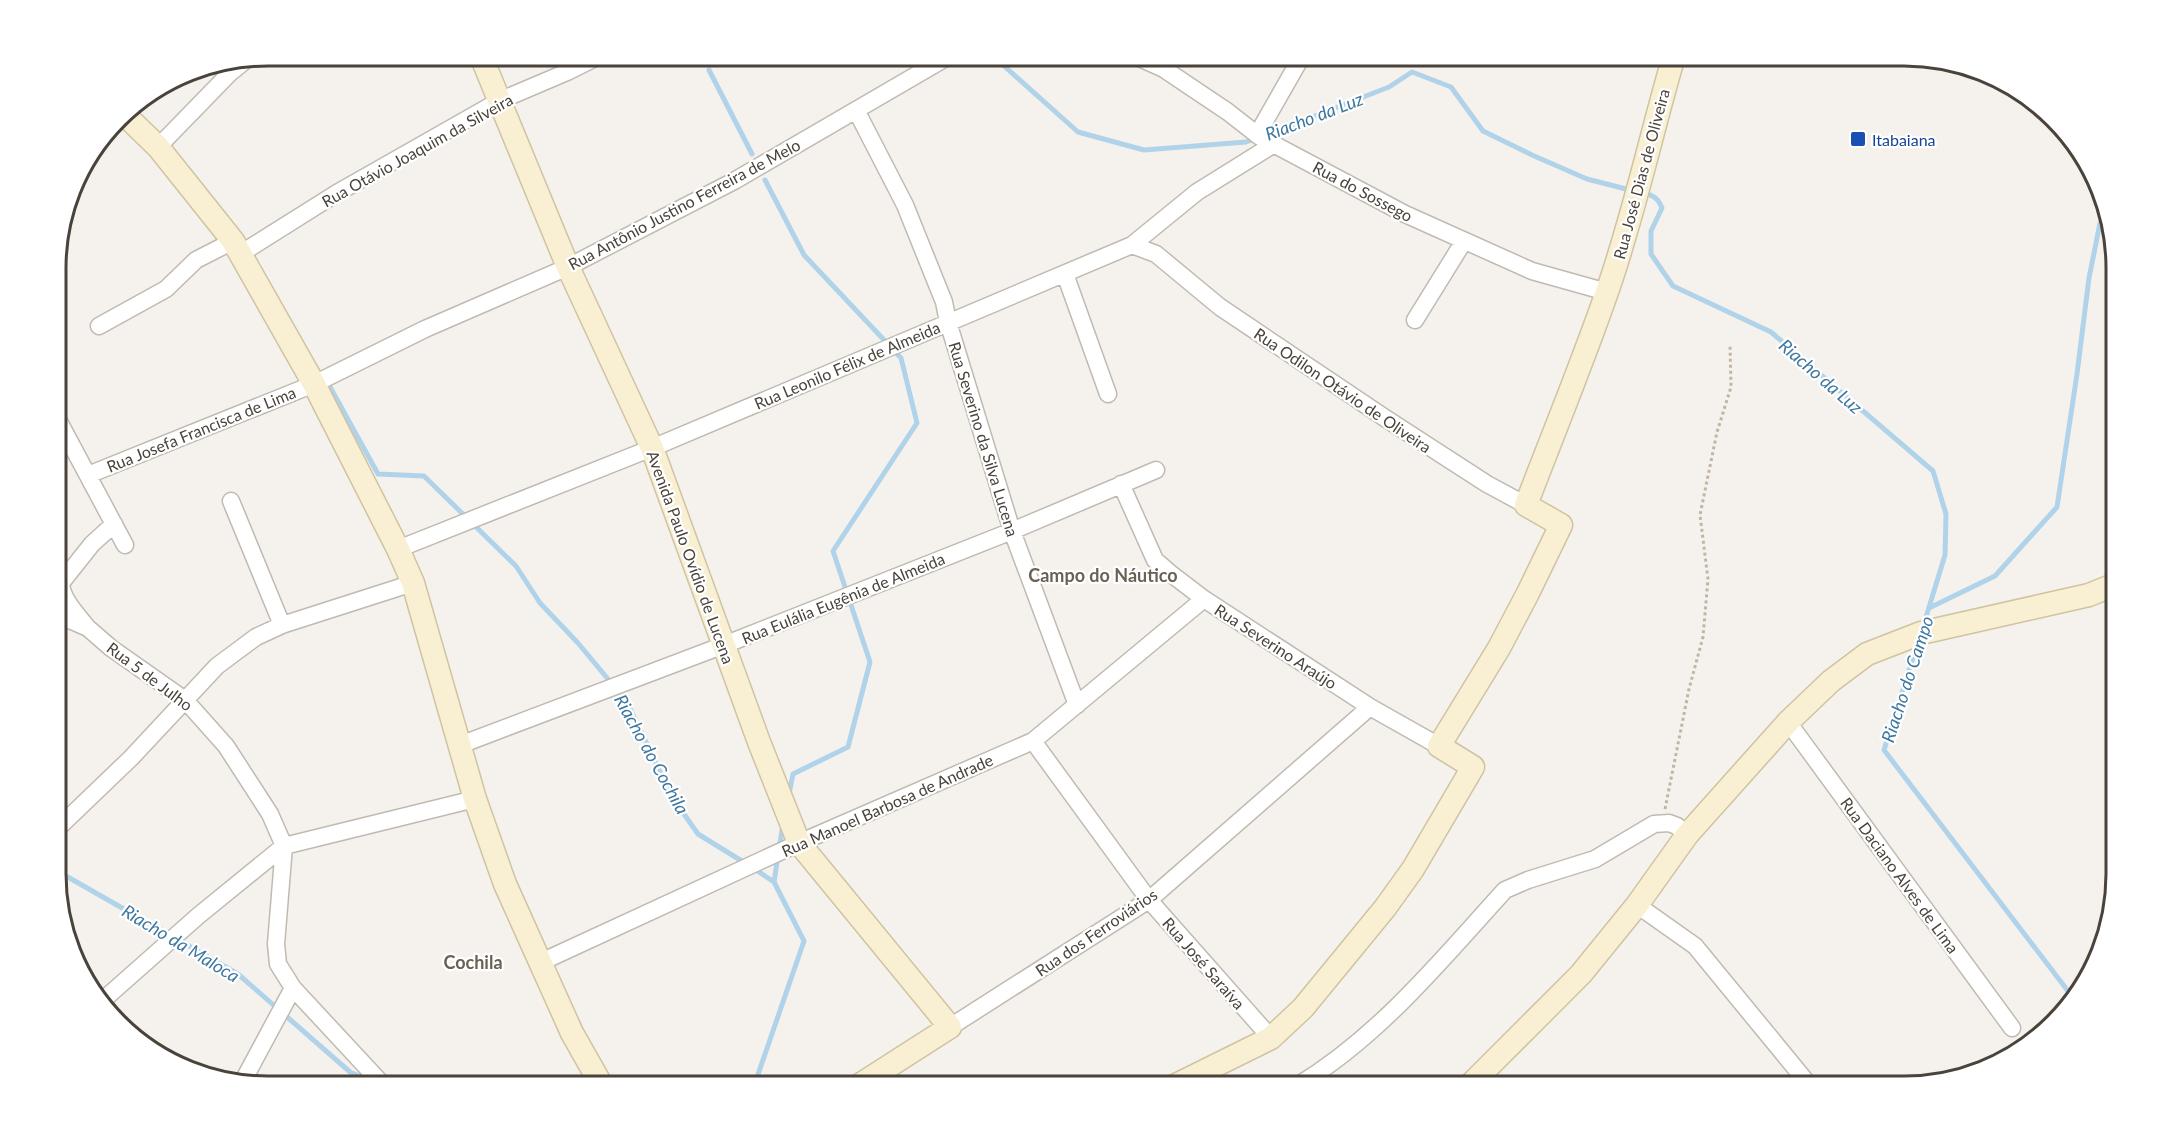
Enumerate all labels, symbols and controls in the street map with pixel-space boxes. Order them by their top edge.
water label: Riacho da Luz [1262,87,1366,145]
street label: Rua José Dias de Oliveira [1609,87,1673,261]
street label: Rua Otávio Joaquim da Silveira [318,89,516,211]
marker: Itabaiana [1849,130,1867,148]
place label: Itabaiana [1872,130,1936,149]
street label: Rua Antônio Justino Ferreira de Melo [565,135,803,273]
street label: Rua do Sossego [1310,157,1416,225]
street label: Rua Leonilo Félix de Almeida [751,317,943,413]
street label: Rua Odilon Otávio de Oliveira [1251,324,1435,456]
water label: Riacho da Luz [1775,334,1867,418]
street label: Rua Severino da Silva Lucena [945,339,1023,539]
street label: Rua Josefa Francisca de Lima [104,382,298,476]
street label: Avenida Paulo Ovídio de Lucena [644,448,738,666]
street label: Rua Eulália Eugênia de Almeida [739,549,947,647]
district label: Campo do Náutico [1028,564,1178,586]
street label: Rua Severino Araújo [1211,599,1341,693]
water label: Riacho do Campo [1876,613,1938,745]
street label: Rua 5 de Julho [103,638,197,714]
water label: Riacho do Cochila [610,690,694,818]
street label: Rua Manoel Barbosa de Andrade [778,750,996,860]
street label: Rua Daciano Alves de Lima [1837,793,1963,957]
street label: Rua dos Ferroviários [1032,884,1160,980]
water label: Riacho da Maloca [118,899,244,987]
street label: Rua José Saraíva [1159,913,1249,1013]
district label: Cochila [443,951,503,973]

